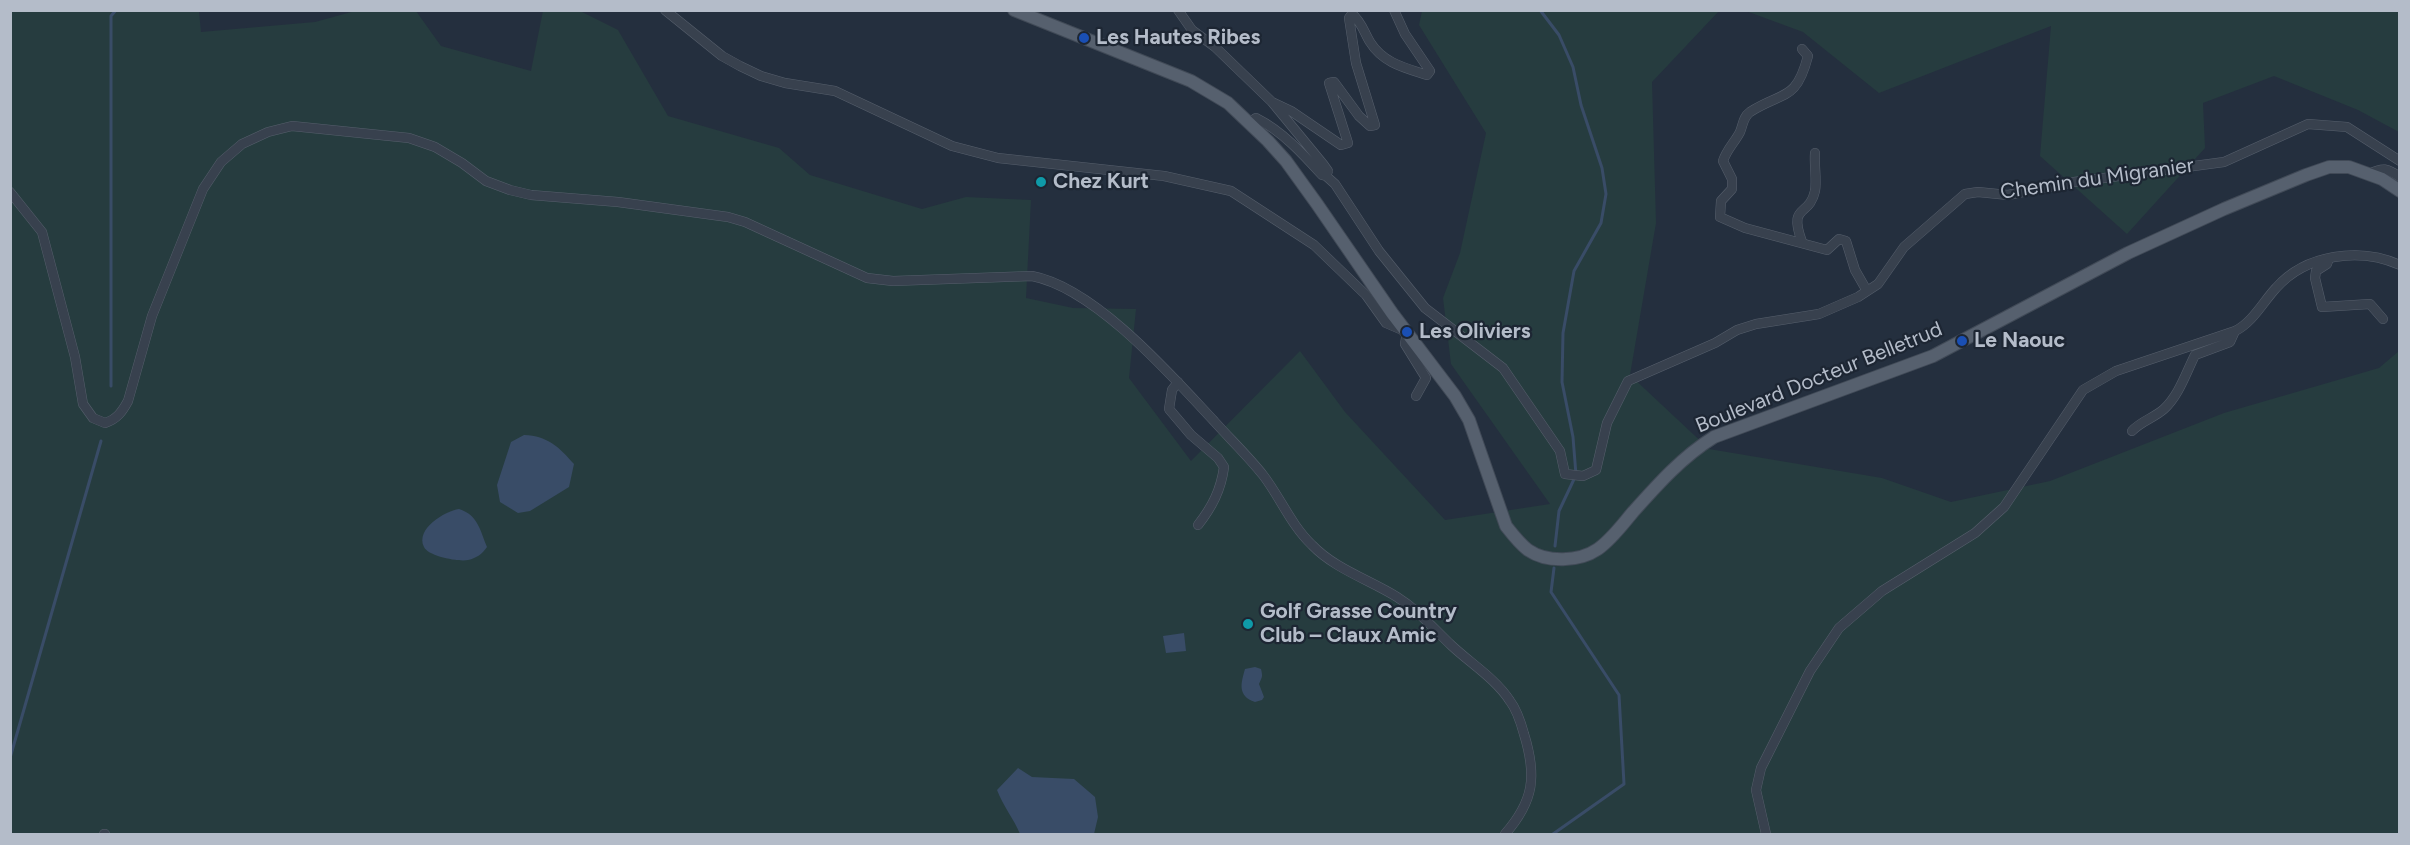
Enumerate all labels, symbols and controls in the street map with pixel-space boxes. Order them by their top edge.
place label: Les Hautes Ribes [1096,25,1260,51]
marker: Les Hautes Ribes [1077,31,1091,45]
street label: Chemin du Migranier [1999,153,2195,205]
place label: Chez Kurt [1053,169,1149,195]
marker: Chez Kurt [1034,175,1048,189]
street label: Boulevard Docteur Belletrud [1692,317,1946,439]
place label: Les Oliviers [1419,319,1530,345]
marker: Les Oliviers [1400,325,1414,339]
place label: Le Naouc [1974,328,2065,354]
marker: Le Naouc [1955,334,1969,348]
place label: Golf Grasse Country Club – Claux Amic [1260,599,1457,649]
marker: Golf Grasse Country Club – Claux Amic [1241,617,1255,631]

